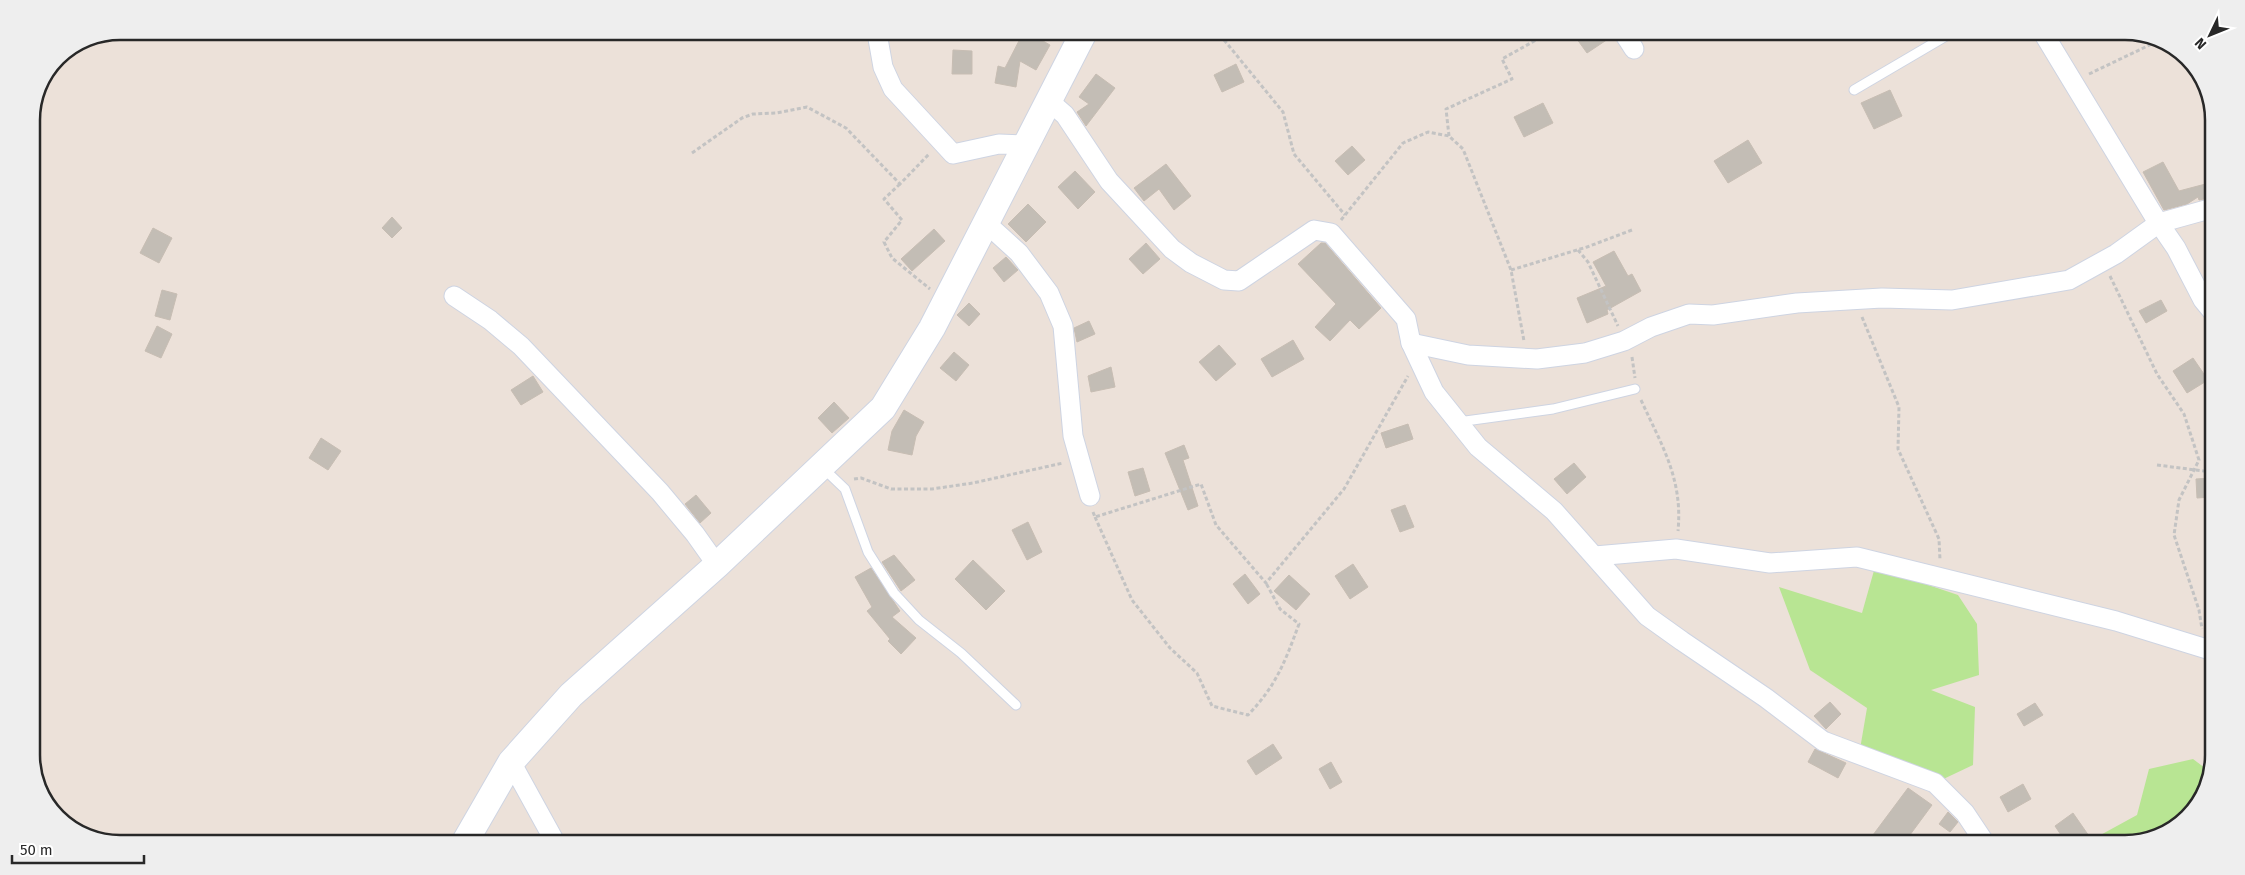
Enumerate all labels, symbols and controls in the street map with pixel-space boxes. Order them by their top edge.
north arrow [2185,10,2235,60]
text: N [2191,34,2210,53]
scale bar [12,832,145,864]
text: 50 m [20,841,53,859]

